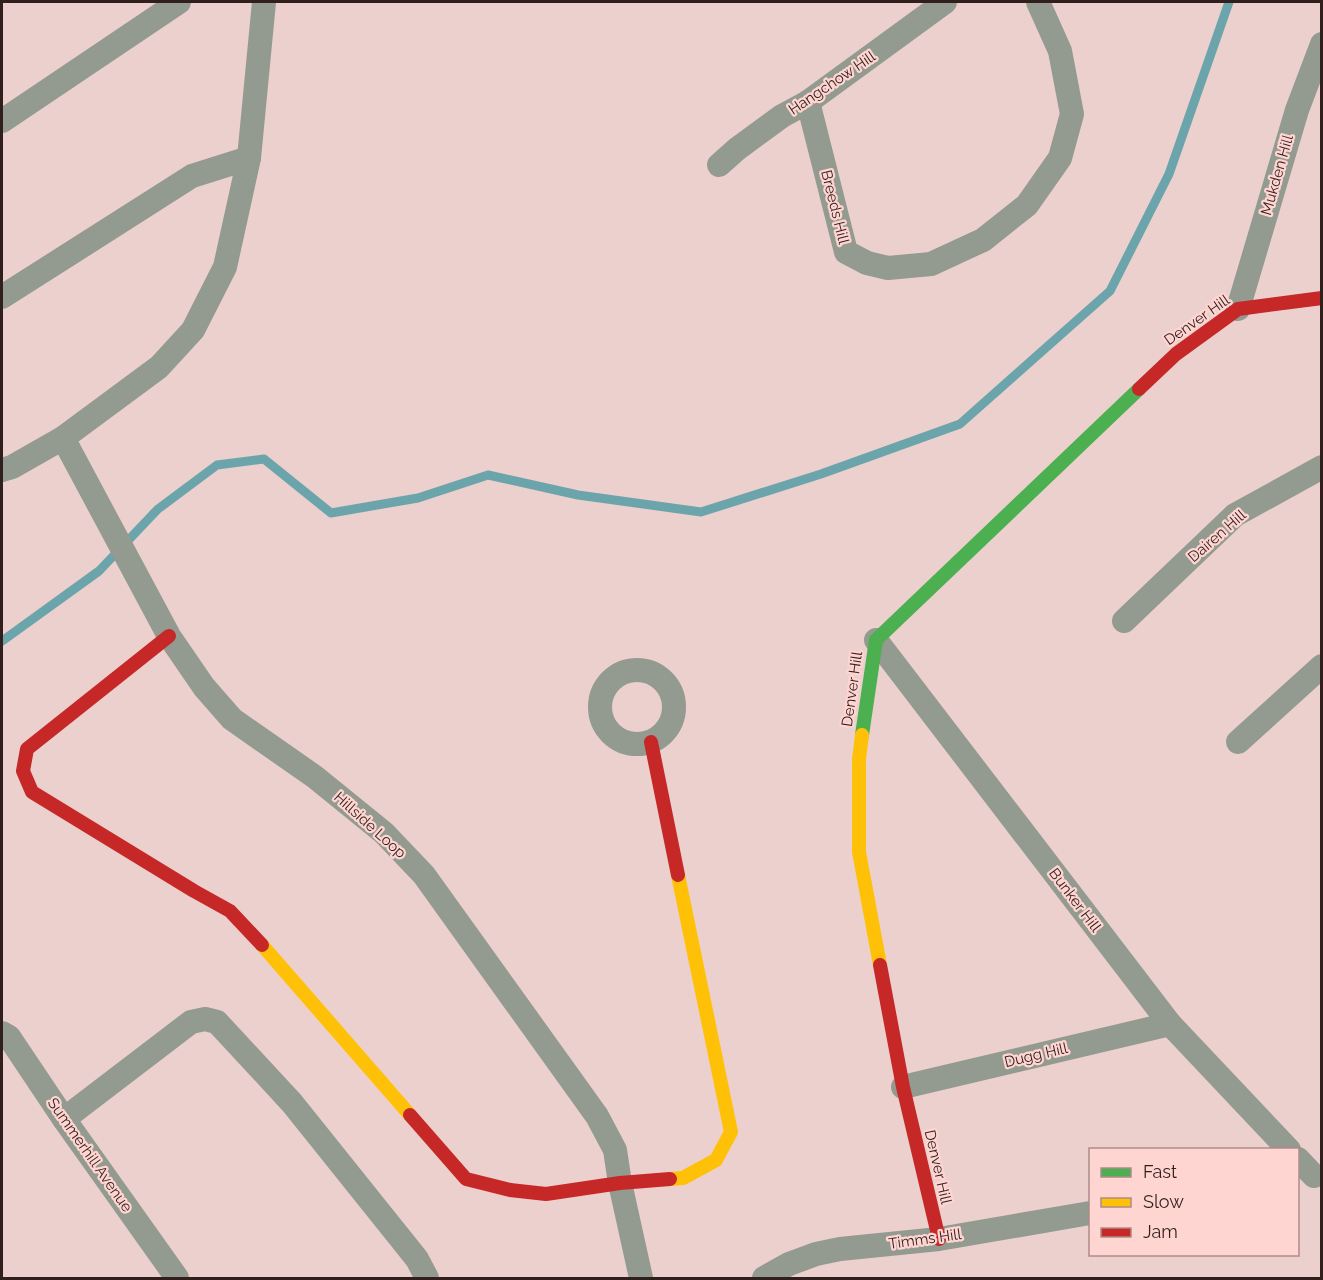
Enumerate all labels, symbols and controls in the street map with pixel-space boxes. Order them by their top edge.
street label: Hangchow Hill [785,47,880,119]
street label: Mukden Hill [1257,132,1297,217]
street label: Breeds Hill [817,168,853,247]
street label: Denver Hill [1161,290,1234,349]
street label: Dairen Hill [1184,505,1250,566]
street label: Denver Hill [838,649,866,728]
street label: Hillside Loop [330,788,410,862]
street label: Bunker Hill [1045,865,1105,936]
street label: Dugg Hill [1003,1039,1070,1071]
street label: Summerhill Avenue [44,1094,136,1216]
street label: Denver Hill [921,1128,956,1207]
legend [1089,1148,1299,1256]
text: Fast [1143,1161,1177,1182]
text: Slow [1143,1191,1184,1212]
text: Jam [1143,1221,1178,1242]
street label: Timms Hill [887,1225,964,1253]

